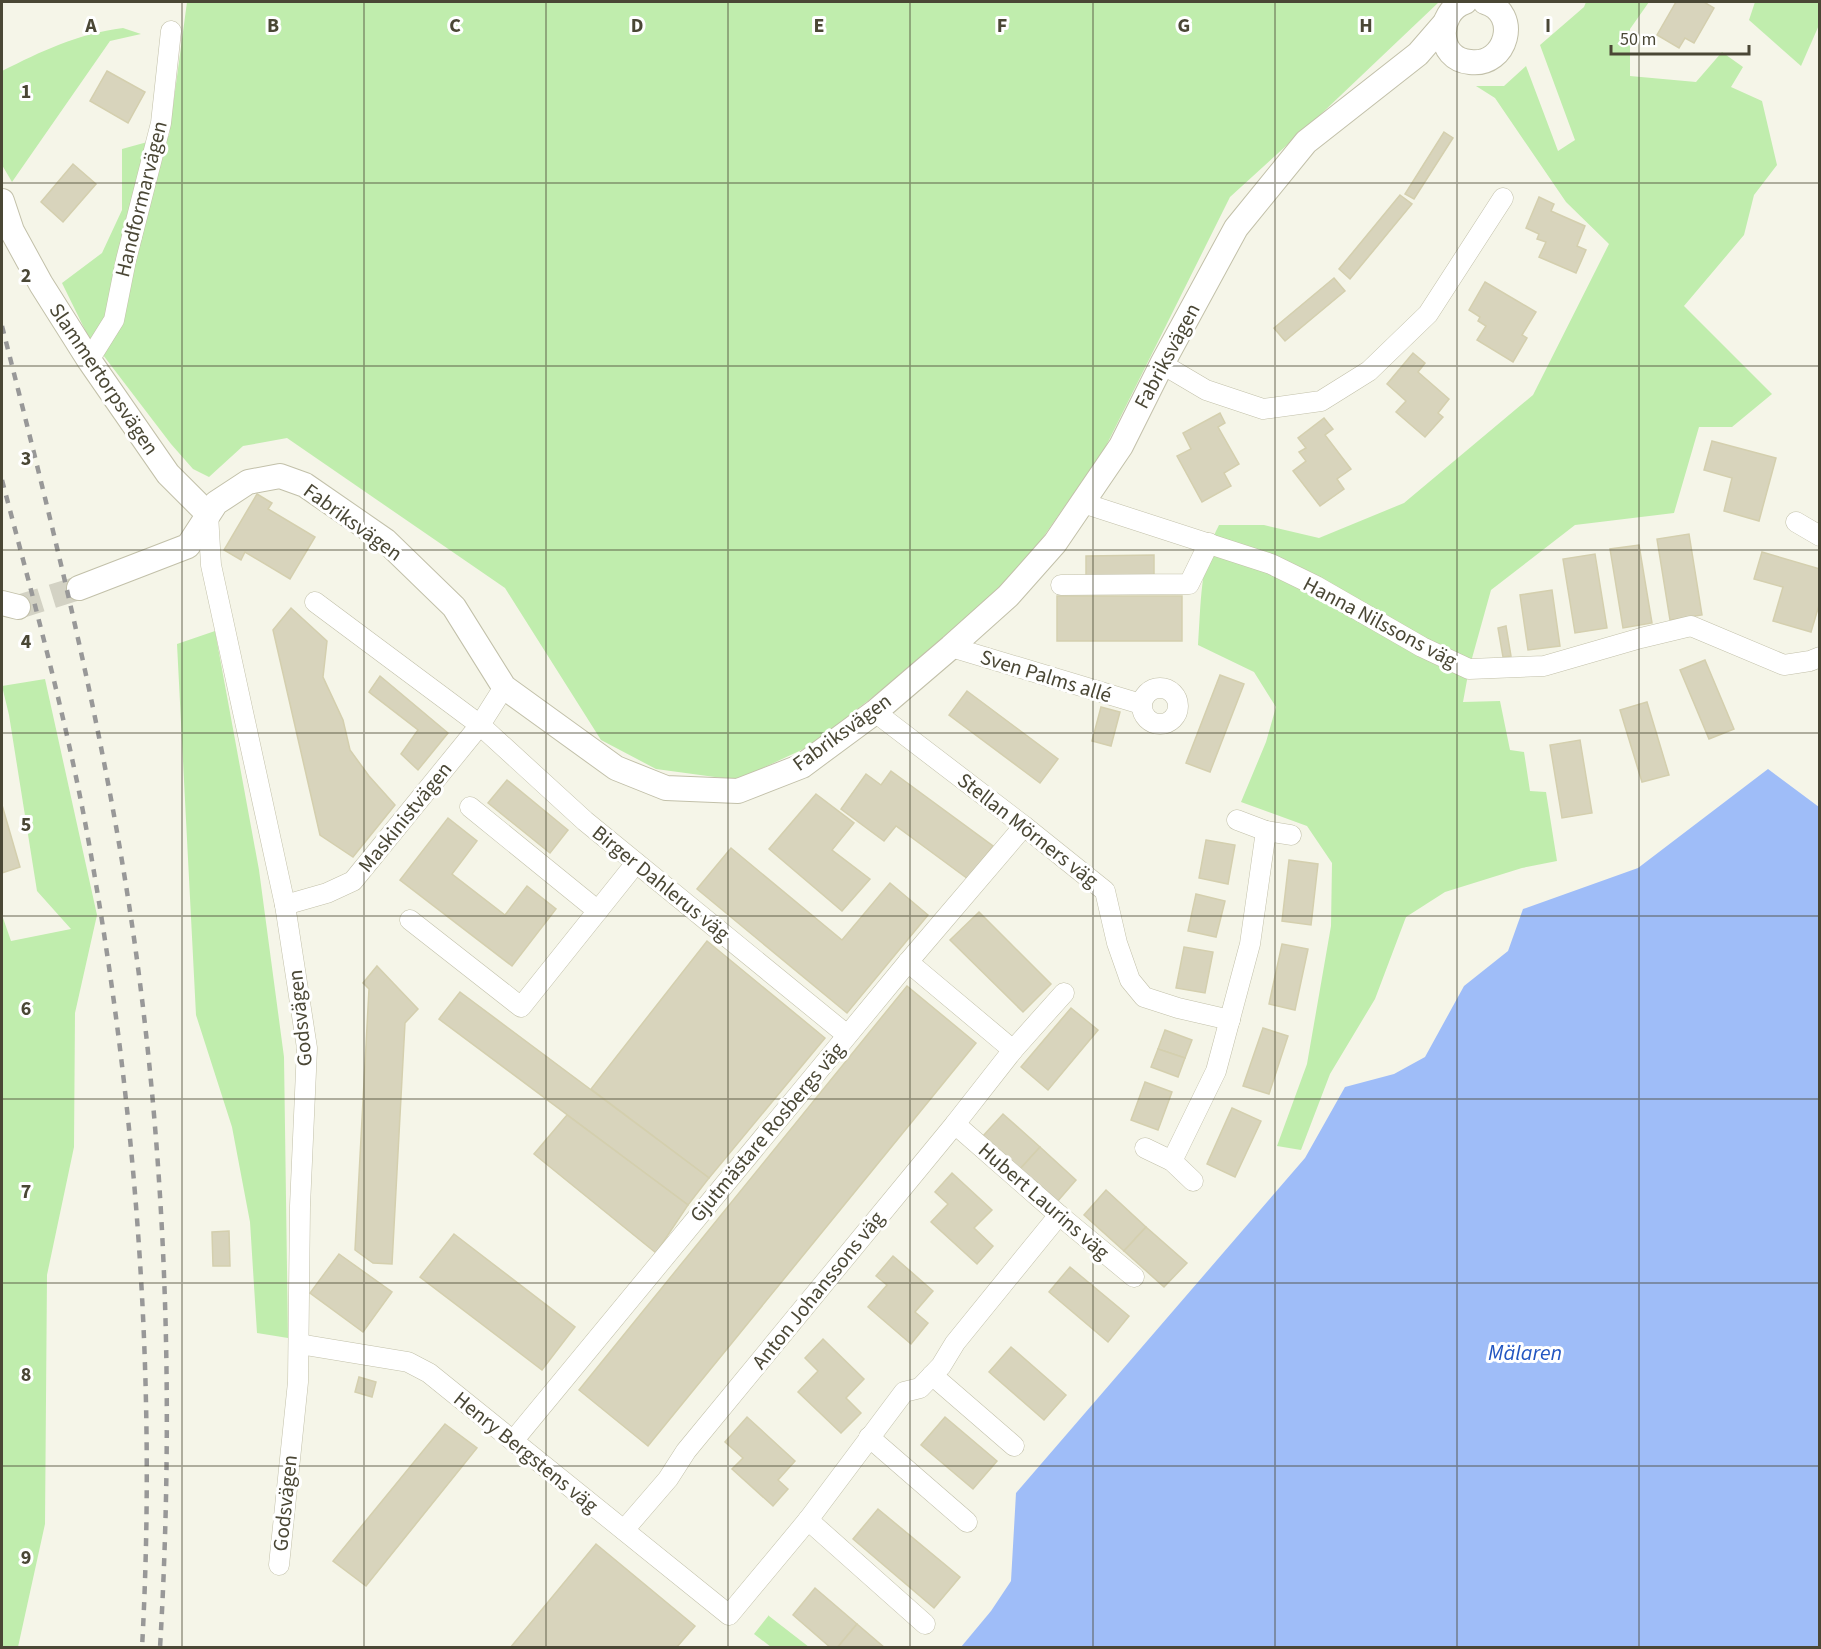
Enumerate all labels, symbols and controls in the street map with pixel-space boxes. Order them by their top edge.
text: A [84,12,97,40]
text: B [267,12,279,40]
text: C [449,12,461,40]
text: D [631,12,643,40]
text: E [814,12,824,40]
text: F [997,12,1007,40]
text: G [1178,12,1190,40]
text: H [1359,12,1373,40]
text: I [1545,12,1551,40]
scale bar [1611,18,1749,56]
text: 50 m [1620,27,1656,52]
text: 1 [21,78,31,106]
street label: Handformarvägen [107,118,175,280]
text: 2 [21,262,31,290]
street label: Slammertorpsvägen [42,297,166,461]
street label: Fabriksvägen [1127,298,1207,414]
text: 3 [21,445,31,473]
street label: Fabriksvägen [297,476,409,568]
street label: Hanna Nilssons väg [1298,569,1463,675]
text: 4 [21,628,32,656]
street label: Sven Palms allé [977,642,1115,710]
street label: Fabriksvägen [786,686,898,778]
street label: Maskinistvägen [351,755,459,879]
street label: Stellan Mörners väg [951,765,1105,895]
text: 5 [21,811,31,839]
street label: Birger Dahlerus väg [586,818,737,948]
street label: Godsvägen [280,968,320,1068]
text: 6 [21,995,31,1023]
street label: Gjutmästare Rosbergs väg [683,1035,852,1229]
street label: Hubert Laurins väg [972,1135,1117,1267]
text: 7 [21,1178,31,1206]
street label: Anton Johanssons väg [745,1204,892,1375]
water label: Mälaren [1488,1337,1562,1369]
text: 8 [21,1361,31,1389]
street label: Henry Bergstens väg [447,1384,605,1520]
street label: Godsvägen [265,1453,305,1553]
text: 9 [21,1544,31,1572]

